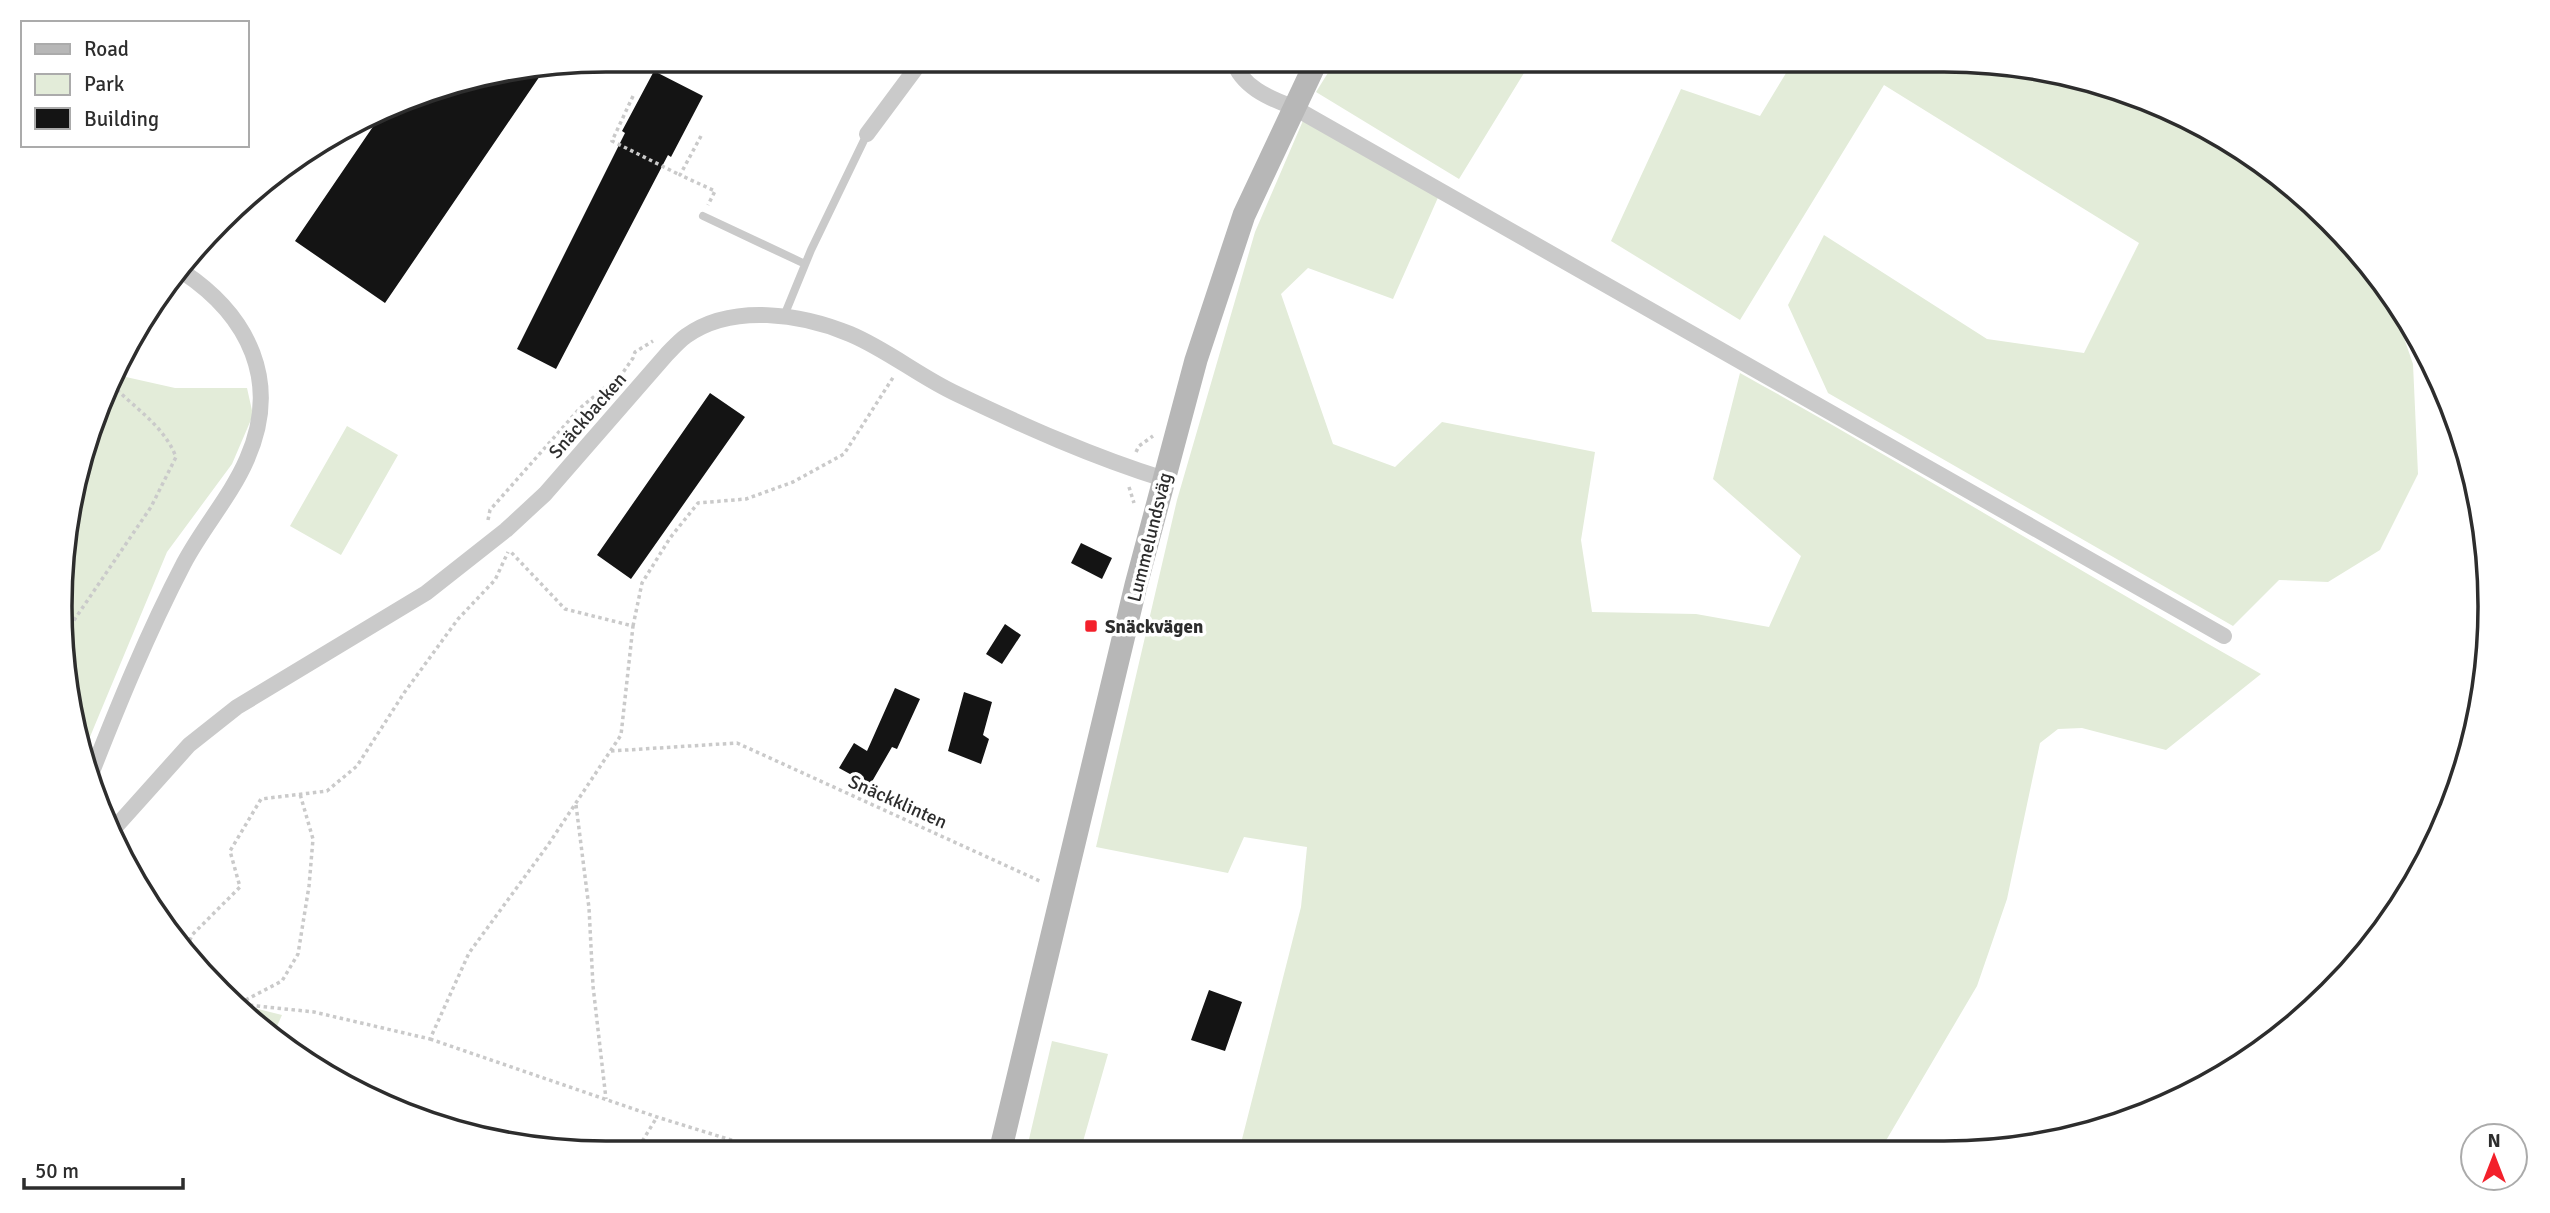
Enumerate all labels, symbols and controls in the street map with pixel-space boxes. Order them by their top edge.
legend [21,21,248,147]
text: Road [84,36,129,62]
text: Park [84,71,125,97]
text: Building [84,106,159,132]
street label: Snäckbacken [544,368,632,464]
street label: Lummelundsväg [1122,470,1178,604]
place label: Snäckvägen [1105,615,1203,639]
marker: Snäckvägen [1083,618,1099,634]
street label: Snäckklinten [844,769,951,834]
north arrow [2459,1122,2529,1192]
text: N [2487,1129,2501,1153]
scale bar [24,1146,184,1190]
text: 50 m [35,1158,79,1184]

